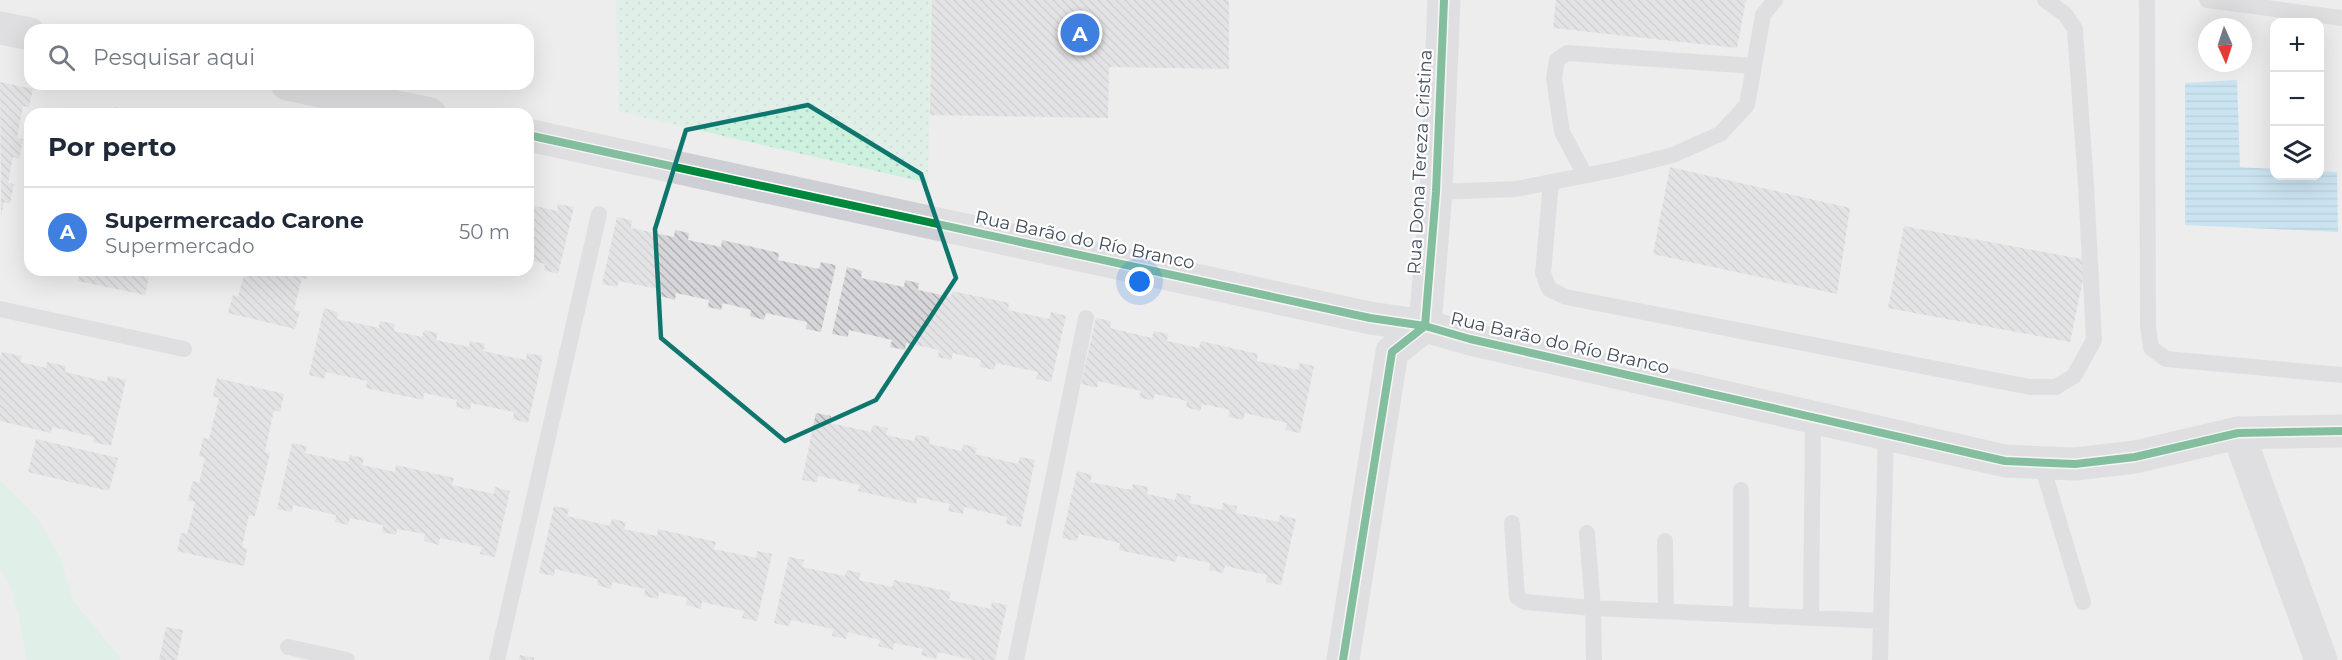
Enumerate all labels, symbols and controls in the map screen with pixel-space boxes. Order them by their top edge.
pin: A [1060,10,1100,56]
north arrow [2198,18,2252,72]
map controls [2270,18,2324,180]
button: + [2270,18,2324,72]
search box [24,24,534,90]
icon: search [45,41,78,74]
text: Pesquisar aqui [93,44,255,71]
street label: Rua Dona Tereza Cristina [1403,49,1437,275]
button: − [2270,72,2324,126]
button: layers [2270,126,2324,180]
text: Por perto [48,131,176,163]
street label: Rua Barão do Río Branco [973,206,1197,274]
text: Supermercado Carone [105,207,364,234]
text: A [60,220,75,244]
text: 50 m [459,220,510,244]
text: Supermercado [105,234,254,258]
your location [1125,267,1154,296]
street label: Rua Barão do Río Branco [1448,307,1672,379]

